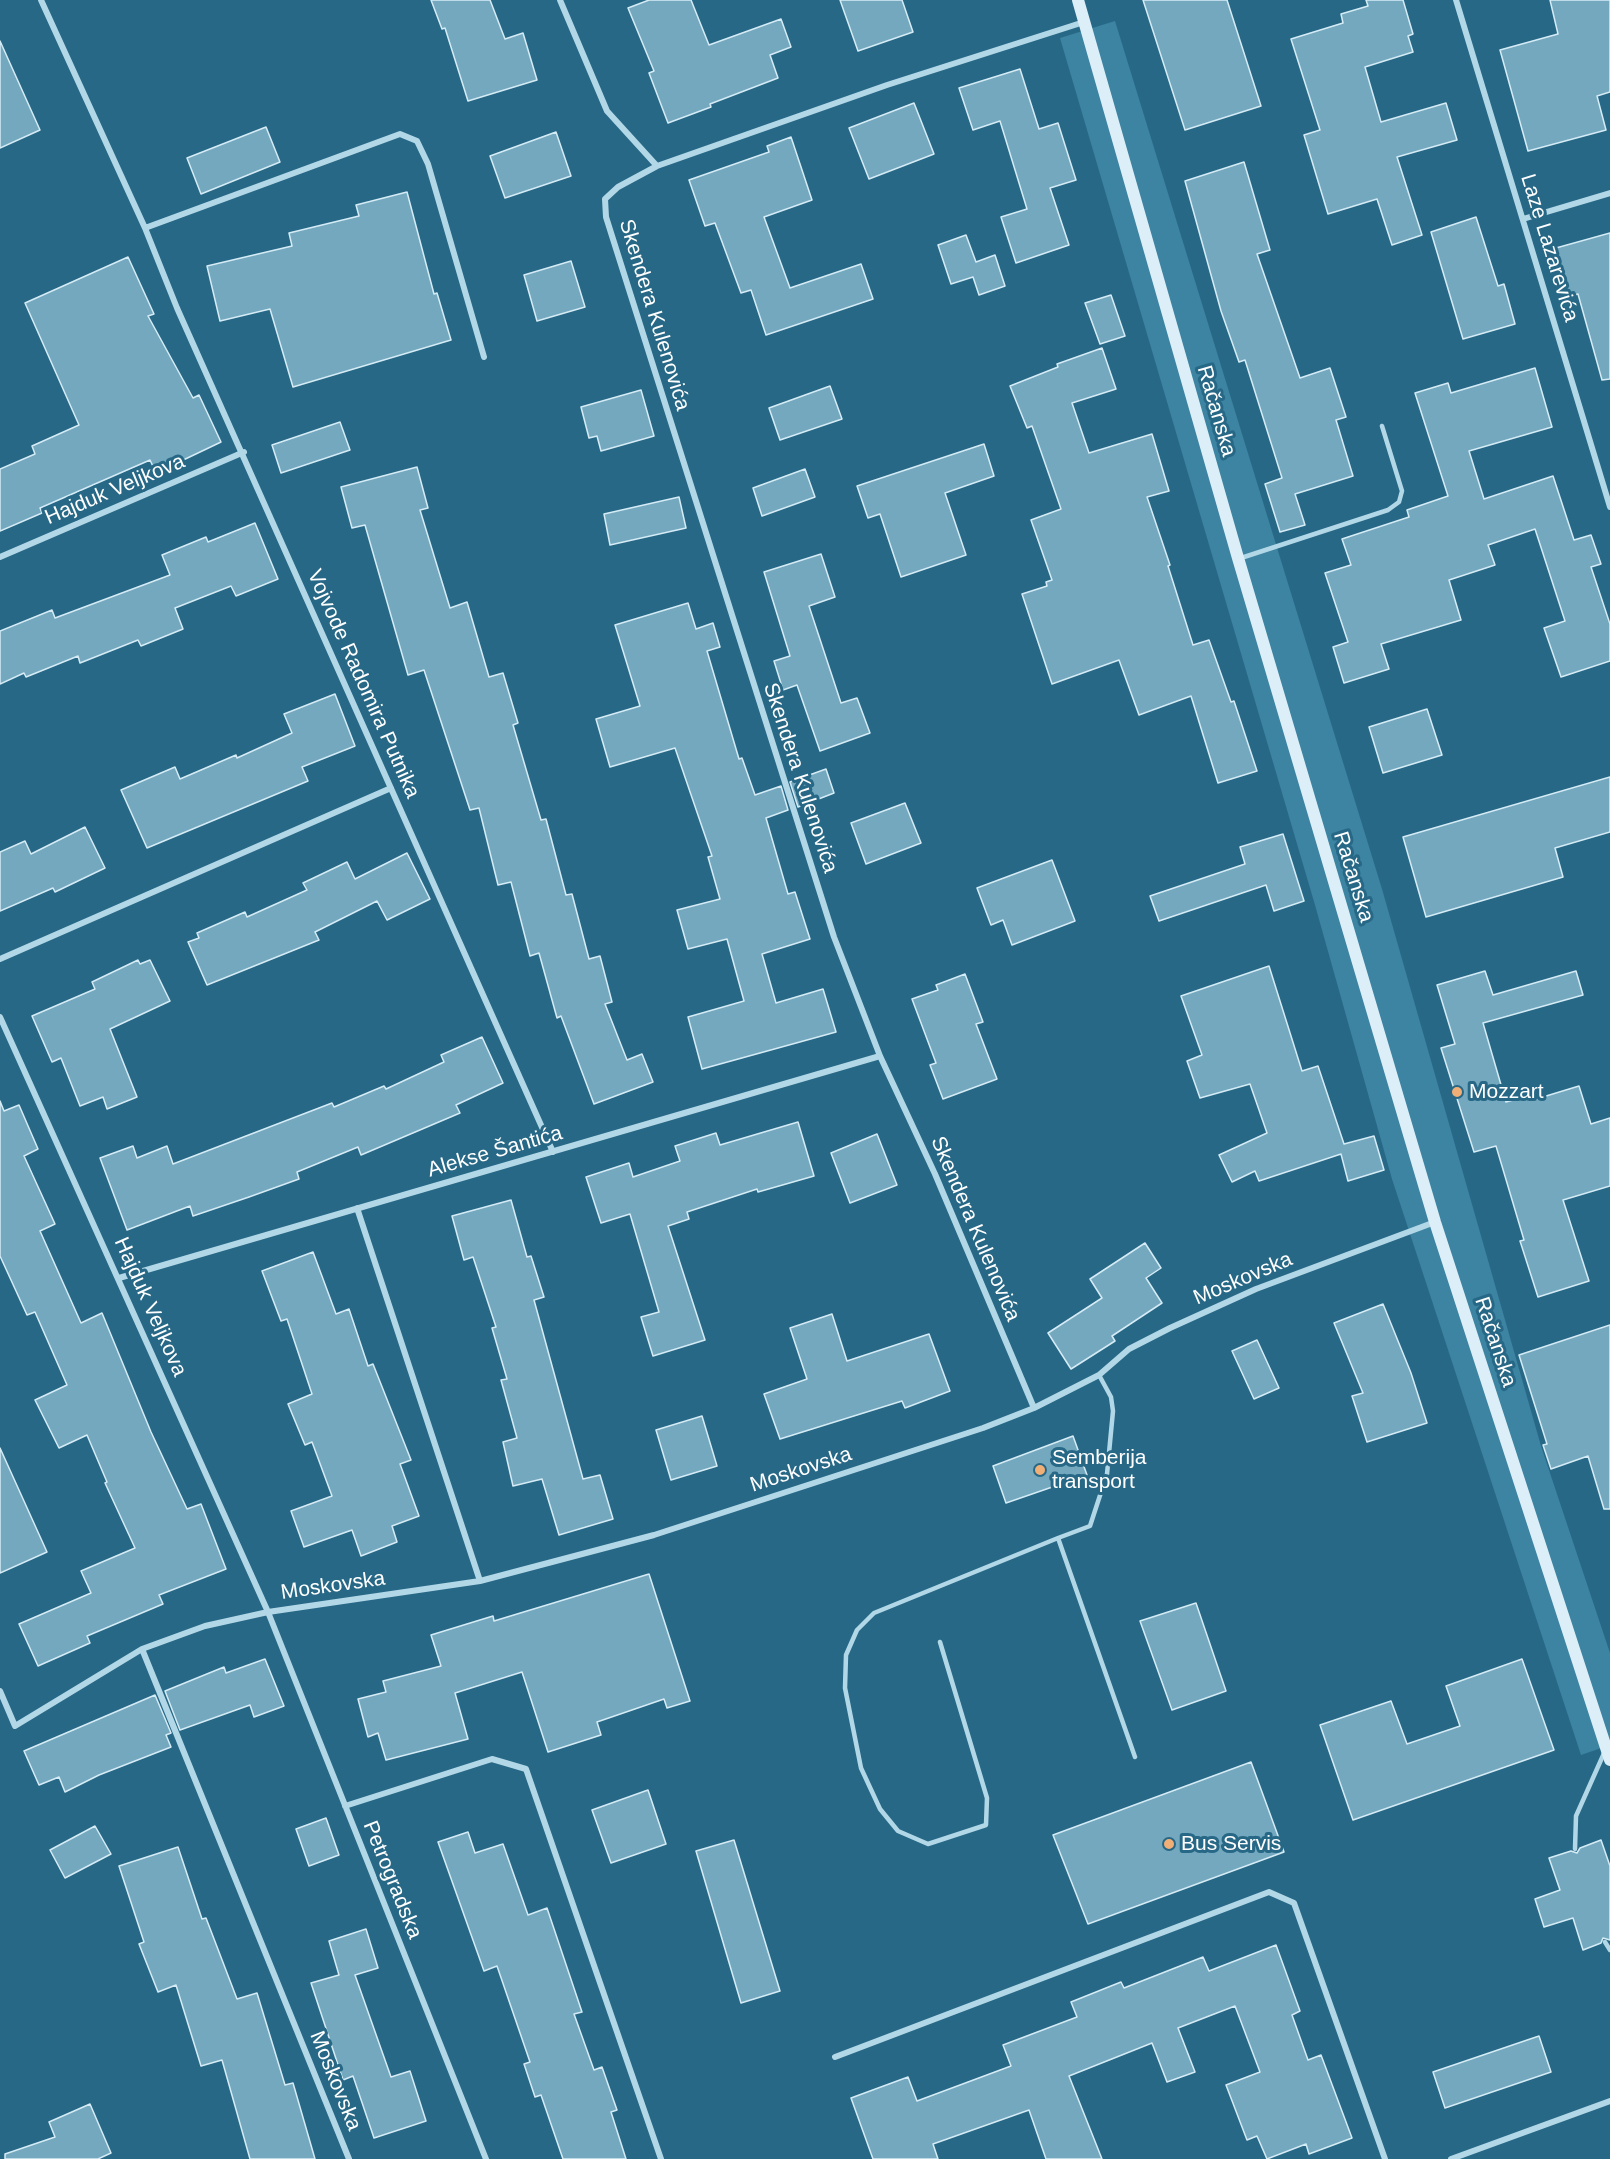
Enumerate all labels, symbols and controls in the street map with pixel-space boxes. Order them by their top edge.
street label: Laze Lazarevića [1515,171,1583,325]
street label: Skendera Kulenovića [613,216,695,414]
street label: Račanska [1191,363,1241,459]
street label: Hajduk Veljkova [41,449,189,531]
street label: Vojvode Radomira Putnika [301,566,425,802]
street label: Skendera Kulenovića [757,680,843,876]
street label: Račanska [1327,829,1379,925]
place label: Mozzart [1469,1079,1544,1105]
marker: Mozzart [1450,1085,1464,1099]
street label: Alekse Šantića [425,1121,565,1183]
street label: Skendera Kulenovića [925,1133,1025,1325]
street label: Hajduk Veljkova [108,1234,192,1380]
street label: Moskovska [1190,1247,1296,1311]
street label: Račanska [1469,1294,1521,1390]
street label: Moskovska [747,1442,855,1498]
place label: Semberija transport [1052,1445,1147,1495]
marker: Semberija transport [1033,1463,1047,1477]
street label: Moskovska [279,1566,387,1606]
street label: Petrogradska [357,1817,427,1943]
place label: Bus Servis [1181,1831,1281,1857]
marker: Bus Servis [1162,1837,1176,1851]
street label: Moskovska [304,2028,366,2134]

